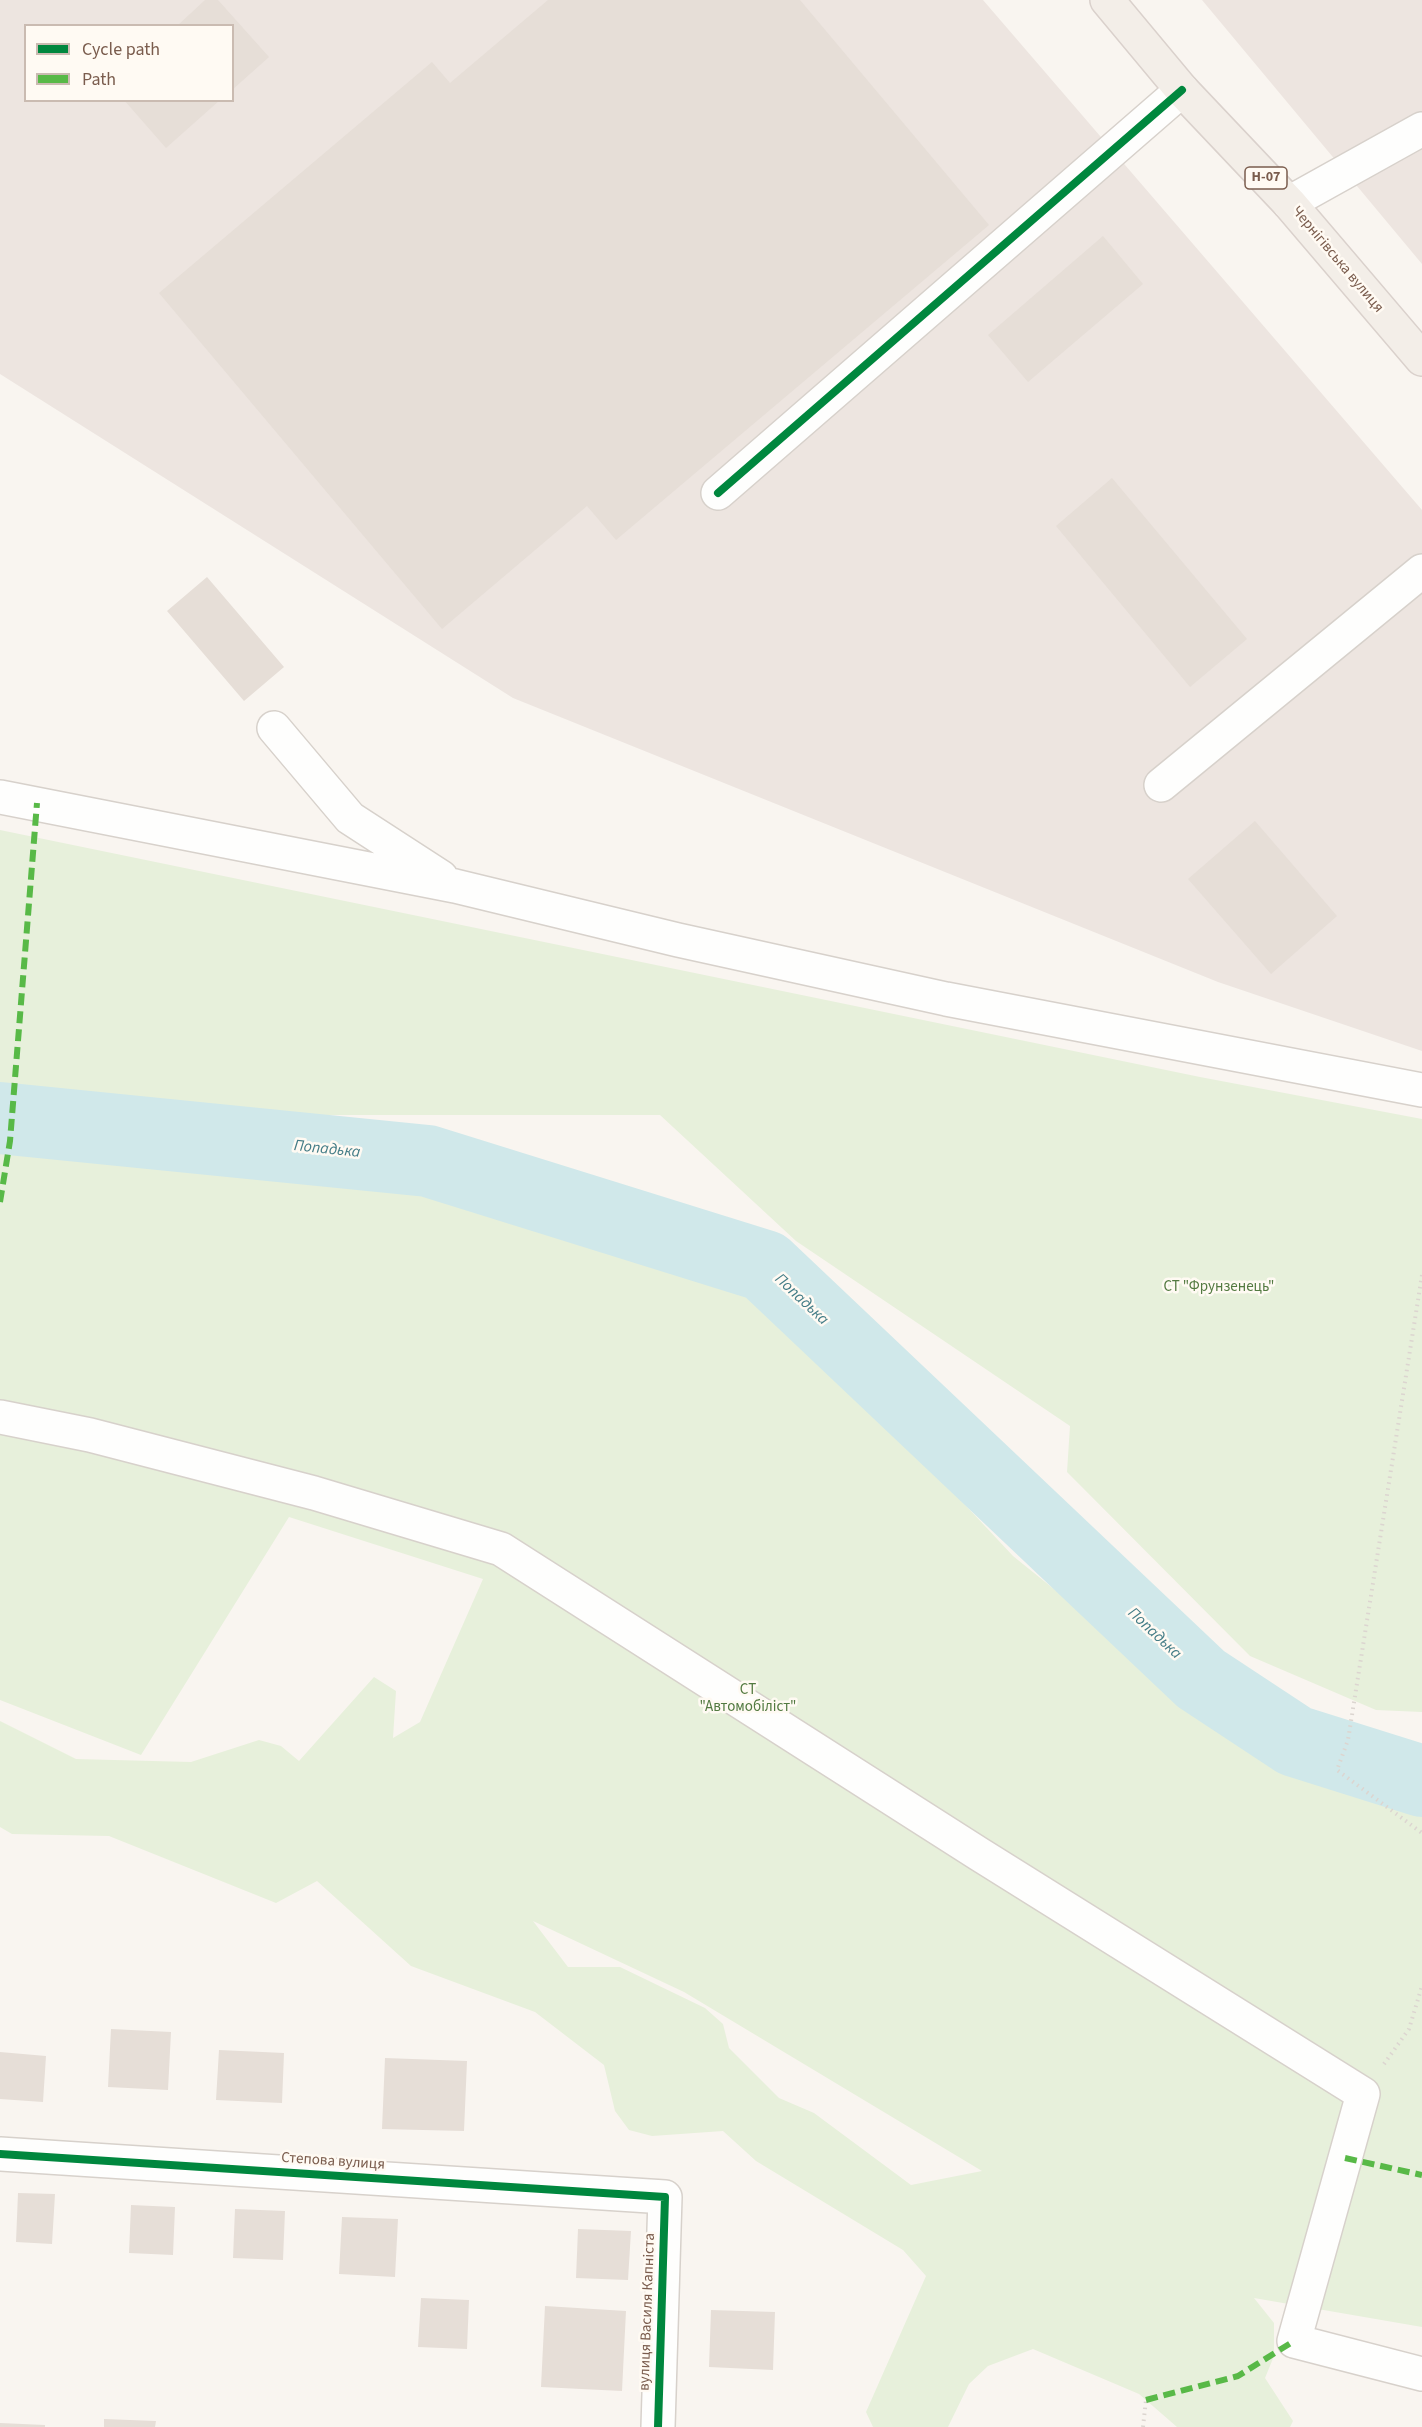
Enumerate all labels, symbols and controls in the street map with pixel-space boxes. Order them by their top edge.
legend [24,24,234,102]
text: Cycle path [82,37,160,62]
text: Path [82,67,116,92]
road number: Н-07 [1245,167,1287,189]
street label: Чернігівська вулиця [1287,203,1387,317]
water label: Попадька [293,1137,361,1163]
water label: Попадька [770,1270,832,1330]
park label: СТ "Фрунзенець" [1163,1279,1275,1297]
water label: Попадька [1123,1604,1185,1664]
park label: СТ "Автомобіліст" [700,1682,796,1717]
street label: Степова вулиця [281,2149,385,2175]
street label: вулиця Василя Капніста [636,2233,660,2391]

